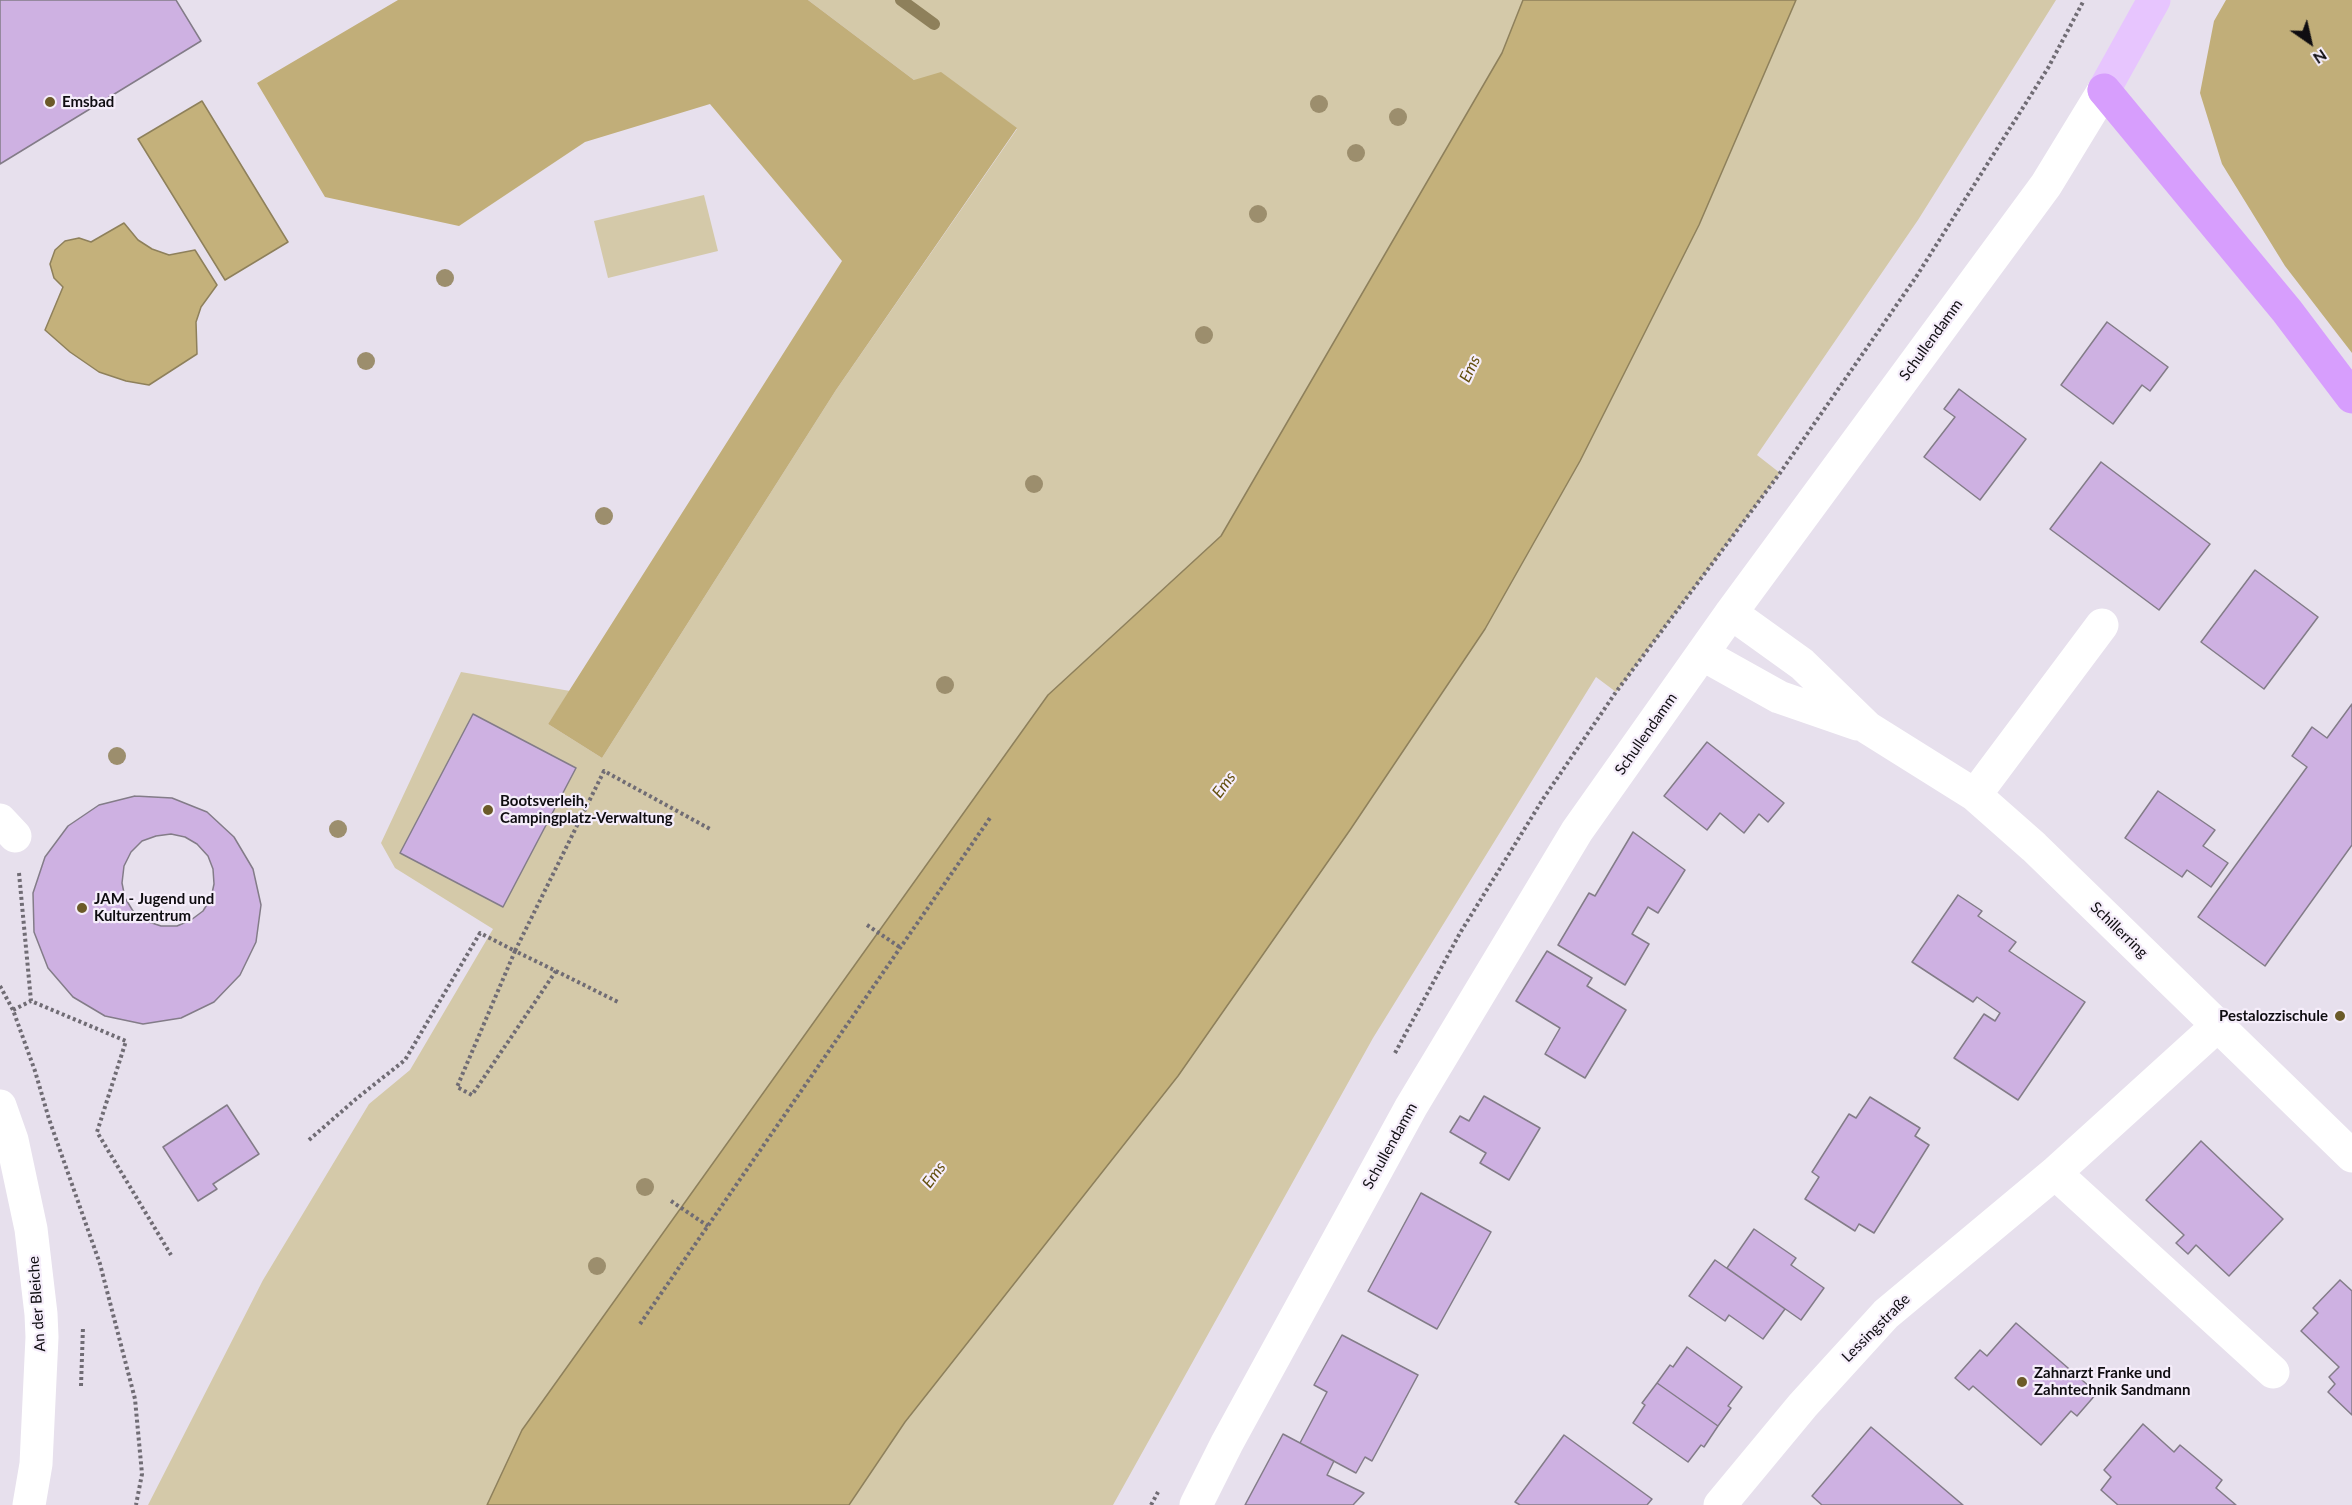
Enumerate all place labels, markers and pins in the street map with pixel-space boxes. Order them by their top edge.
place label: Emsbad [62,93,114,111]
marker: Emsbad [43,95,57,109]
place label: Bootsverleih, Campingplatz-Verwaltung [500,792,673,827]
marker: Bootsverleih, Campingplatz-Verwaltung [481,803,495,817]
place label: JAM - Jugend und Kulturzentrum [94,890,214,925]
marker: JAM - Jugend und Kulturzentrum [75,901,89,915]
place label: Pestalozzischule [2219,1007,2328,1025]
marker: Pestalozzischule [2333,1009,2347,1023]
place label: Zahnarzt Franke und Zahntechnik Sandmann [2034,1364,2190,1399]
marker: Zahnarzt Franke und Zahntechnik Sandmann [2015,1375,2029,1389]

